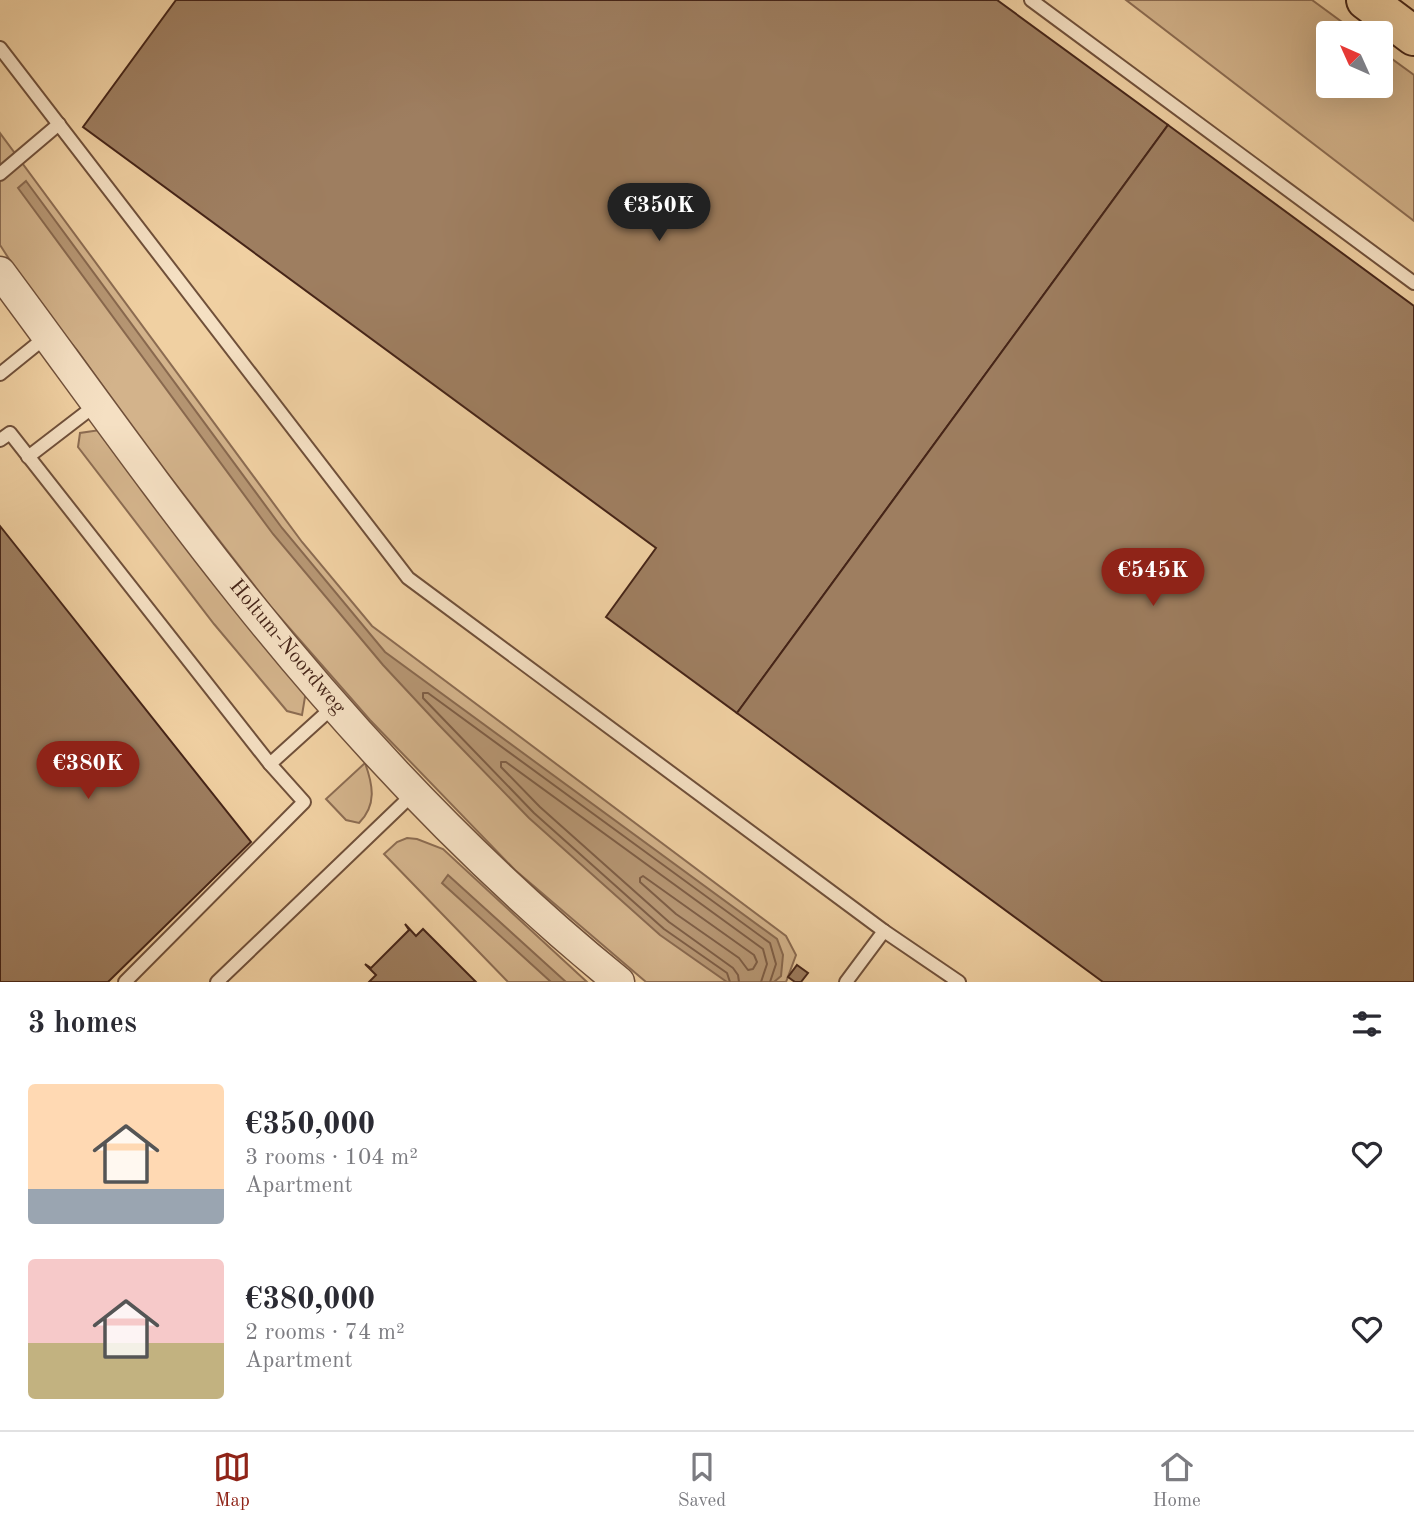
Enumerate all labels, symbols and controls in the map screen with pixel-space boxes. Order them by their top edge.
north arrow [1316,21,1393,98]
map controls [1316,21,1393,98]
pin: €350K [610,184,708,243]
text: €350K [623,194,695,217]
pin: €545K [1104,548,1202,608]
text: €545K [1117,559,1189,582]
street label: Holtum-Noordweg [225,576,350,719]
pin: €380K [39,742,137,801]
text: €380K [52,752,124,775]
icon: filters [1348,1005,1386,1043]
text: 3 homes [28,1009,137,1039]
text: €350,000 [245,1110,375,1140]
icon: home [84,1112,168,1196]
icon: heart [1348,1135,1386,1173]
text: 3 rooms · 104 m² [245,1146,418,1169]
text: Apartment [245,1174,353,1197]
text: €380,000 [245,1285,375,1315]
icon: home [84,1287,168,1371]
icon: heart [1348,1310,1386,1348]
text: 2 rooms · 74 m² [245,1321,405,1344]
text: Apartment [245,1349,353,1372]
tab: Map [213,1448,251,1513]
tab: Saved [678,1448,726,1513]
tab: Home [1153,1448,1201,1513]

